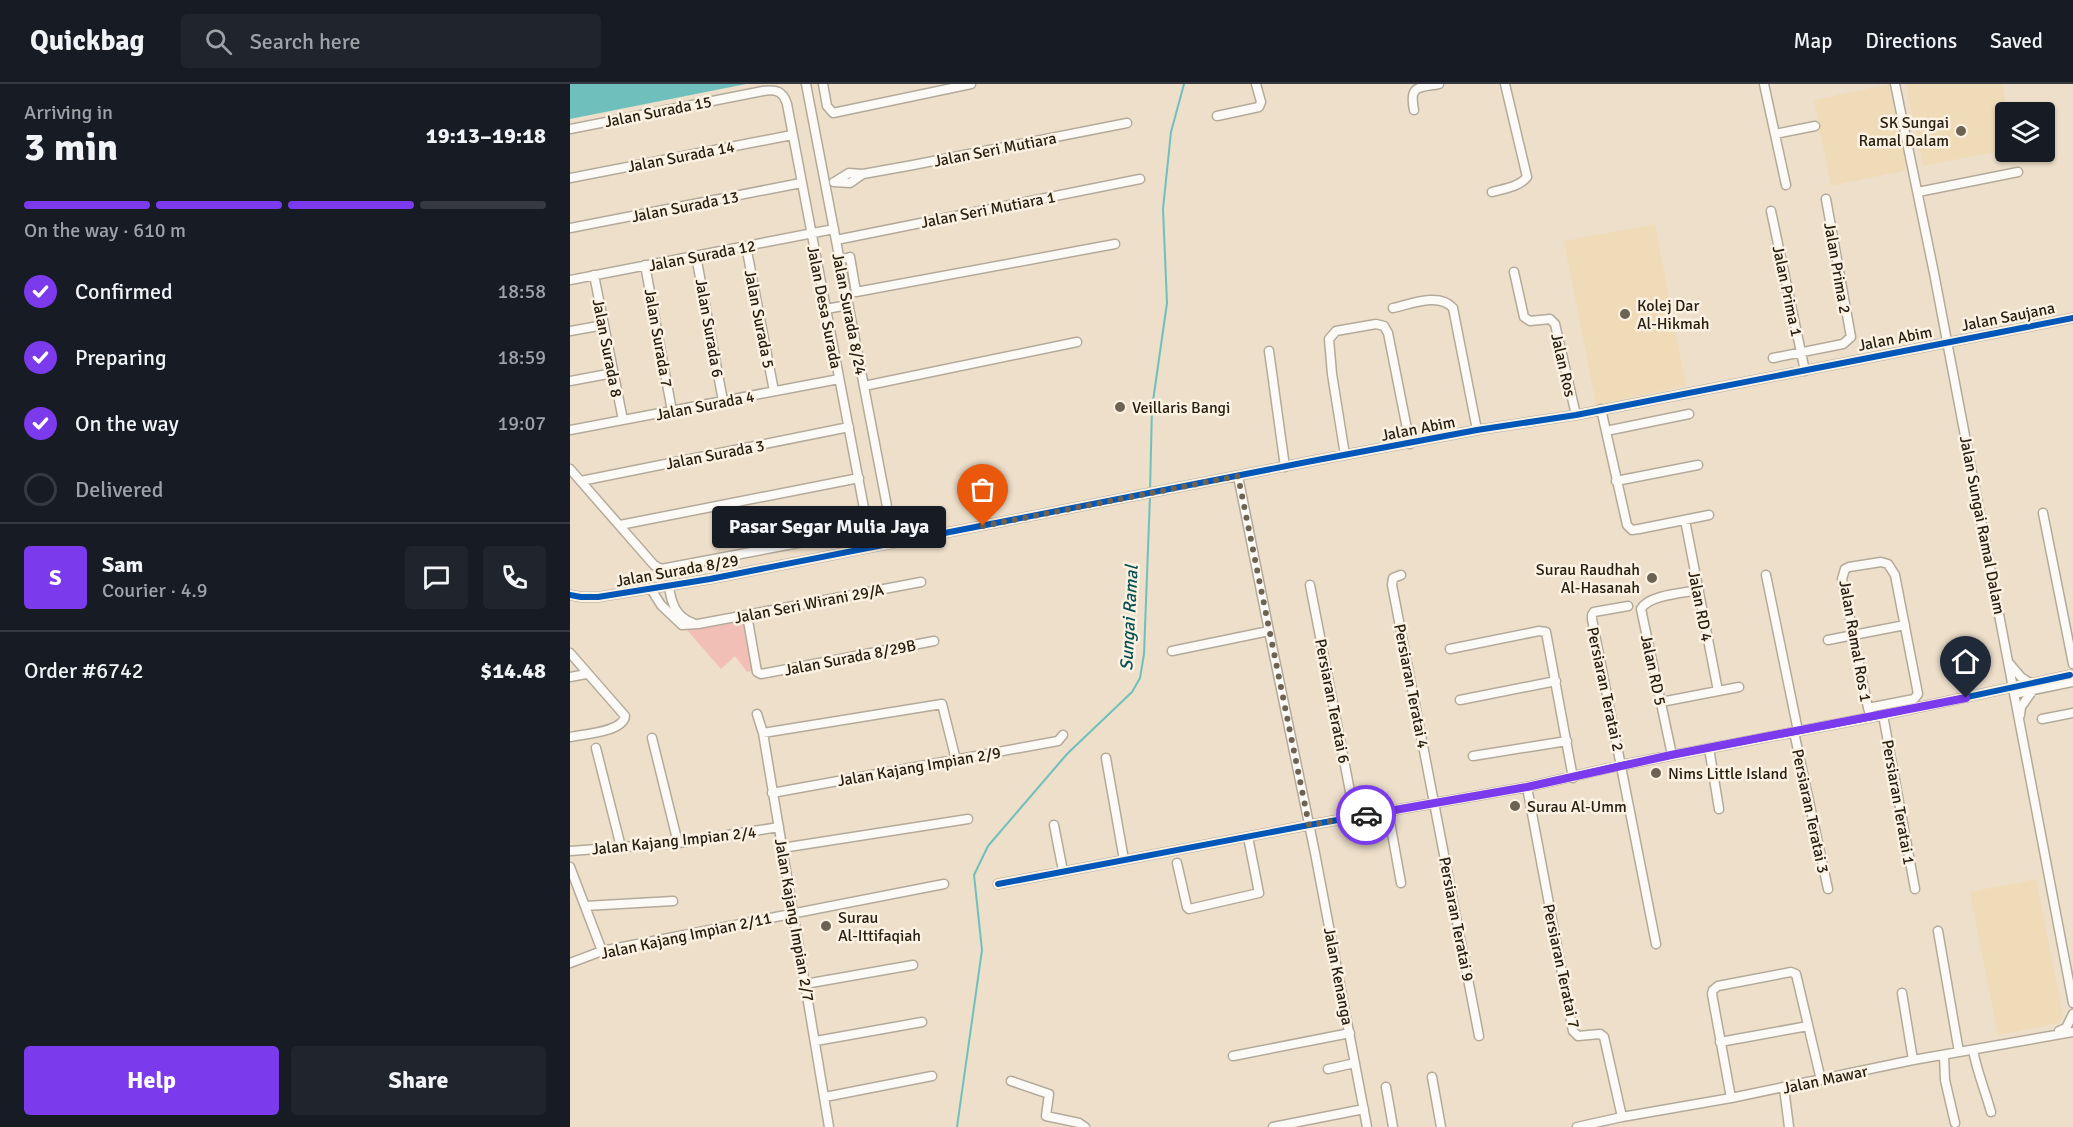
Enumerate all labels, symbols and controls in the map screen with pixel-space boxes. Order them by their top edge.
search box [181,14,601,68]
text: Quickbag [30,24,145,58]
icon: search [202,25,235,58]
text: Search here [250,28,361,55]
text: Map [1794,28,1832,54]
text: Directions [1865,28,1957,54]
text: Saved [1990,28,2043,54]
street label: Jalan Surada 15 [603,92,714,132]
text: Arriving in [24,100,113,125]
map controls [1995,102,2055,162]
button: layers [1995,102,2055,162]
place label: SK Sungai Ramal Dalam [1858,113,1949,151]
text: 19:13–19:18 [426,122,546,149]
text: 3 min [24,123,118,171]
marker: SK Sungai Ramal Dalam [1954,124,1968,138]
street label: Jalan Seri Mutiara [932,128,1058,172]
street label: Jalan Surada 14 [626,137,737,177]
street label: Jalan Surada 13 [630,187,741,227]
street label: Jalan Seri Mutiara 1 [919,187,1057,233]
text: On the way · 610 m [24,218,186,243]
street label: Jalan Prima 2 [1819,221,1855,315]
street label: Jalan Surada 12 [647,236,758,276]
street label: Jalan Desa Surada [802,244,846,370]
street label: Jalan Prima 1 [1768,244,1806,338]
street label: Jalan Surada 8/24 [827,251,871,377]
street label: Jalan Surada 5 [740,268,778,370]
icon: check [24,275,57,308]
street label: Jalan Surada 6 [690,277,728,379]
text: Confirmed [75,278,173,305]
text: 18:58 [497,279,546,304]
street label: Jalan Surada 7 [639,287,677,389]
place label: Kolej Dar Al-Hikmah [1637,296,1710,334]
street label: Jalan Surada 8 [588,297,626,399]
street label: Jalan Saujana [1960,298,2057,336]
marker: Kolej Dar Al-Hikmah [1618,307,1632,321]
street label: Jalan Abim [1856,322,1934,356]
street label: Jalan Ros [1546,331,1580,399]
icon: check [24,341,57,374]
text: Preparing [75,344,167,371]
text: 18:59 [497,345,546,370]
street label: Jalan Surada 4 [654,387,757,425]
place label: Veillaris Bangi [1132,398,1230,418]
marker: Veillaris Bangi [1113,400,1127,414]
icon: check [24,407,57,440]
text: On the way [75,410,179,437]
text: 19:07 [497,411,546,436]
street label: Jalan Abim [1379,412,1457,446]
street label: Jalan Sungai Ramal Dalam [1955,434,2009,616]
street label: Jalan Surada 3 [664,436,766,474]
pin [957,464,1008,526]
icon: bag [966,473,999,506]
text: Delivered [75,476,163,503]
callout: Pasar Segar Mulia Jaya [713,505,947,547]
text: Pasar Segar Mulia Jaya [729,514,929,539]
button: chat [405,546,468,609]
button: phone [483,546,546,609]
street label: Jalan Surada 8/29 [614,550,740,592]
text: Sam [102,551,143,578]
place label: Surau Raudhah Al-Hasanah [1536,560,1640,598]
water label: Sungai Ramal [1115,563,1143,671]
text: S [49,564,62,591]
street label: Jalan RD 4 [1683,569,1717,644]
marker: Surau Raudhah Al-Hasanah [1645,571,1659,585]
text: Courier · 4.9 [102,578,208,603]
street label: Jalan Ramal Ros 1 [1834,579,1876,704]
street label: Jalan Seri Wirani 29/A [733,580,886,628]
street label: Persiaran Teratai 4 [1389,622,1433,751]
street label: Persiaran Teratai 2 [1582,625,1628,753]
street label: Jalan RD 5 [1636,633,1670,708]
street label: Jalan Surada 8/29B [783,635,918,681]
pin [1940,636,1991,698]
street label: Persiaran Teratai 6 [1310,637,1354,765]
icon: home [1949,645,1982,678]
text: Order #6742 [24,657,144,684]
text: $14.48 [480,657,546,684]
street label: Persiaran Teratai 1 [1877,738,1919,866]
street label: Jalan Kajang Impian 2/9 [836,743,1002,791]
street label: Persiaran Teratai 3 [1787,747,1833,875]
place label: Nims Little Island [1668,764,1788,784]
marker: Nims Little Island [1649,766,1663,780]
courier [1336,785,1396,845]
place label: Surau Al-Umm [1527,797,1627,817]
icon: car [1350,799,1383,832]
marker: Surau Al-Umm [1508,799,1522,813]
street label: Jalan Kajang Impian 2/4 [591,822,758,860]
street label: Jalan Kajang Impian 2/7 [770,837,818,1003]
street label: Persiaran Teratai 9 [1434,855,1478,983]
street label: Persiaran Teratai 7 [1538,902,1584,1030]
street label: Jalan Kajang Impian 2/11 [599,908,773,964]
place label: Surau Al-Ittifaqiah [838,908,921,946]
marker: Surau Al-Ittifaqiah [819,919,833,933]
street label: Jalan Kenanga [1319,926,1357,1027]
button: Help [24,1046,279,1115]
button: Share [291,1046,546,1115]
street label: Jalan Mawar [1781,1061,1870,1099]

